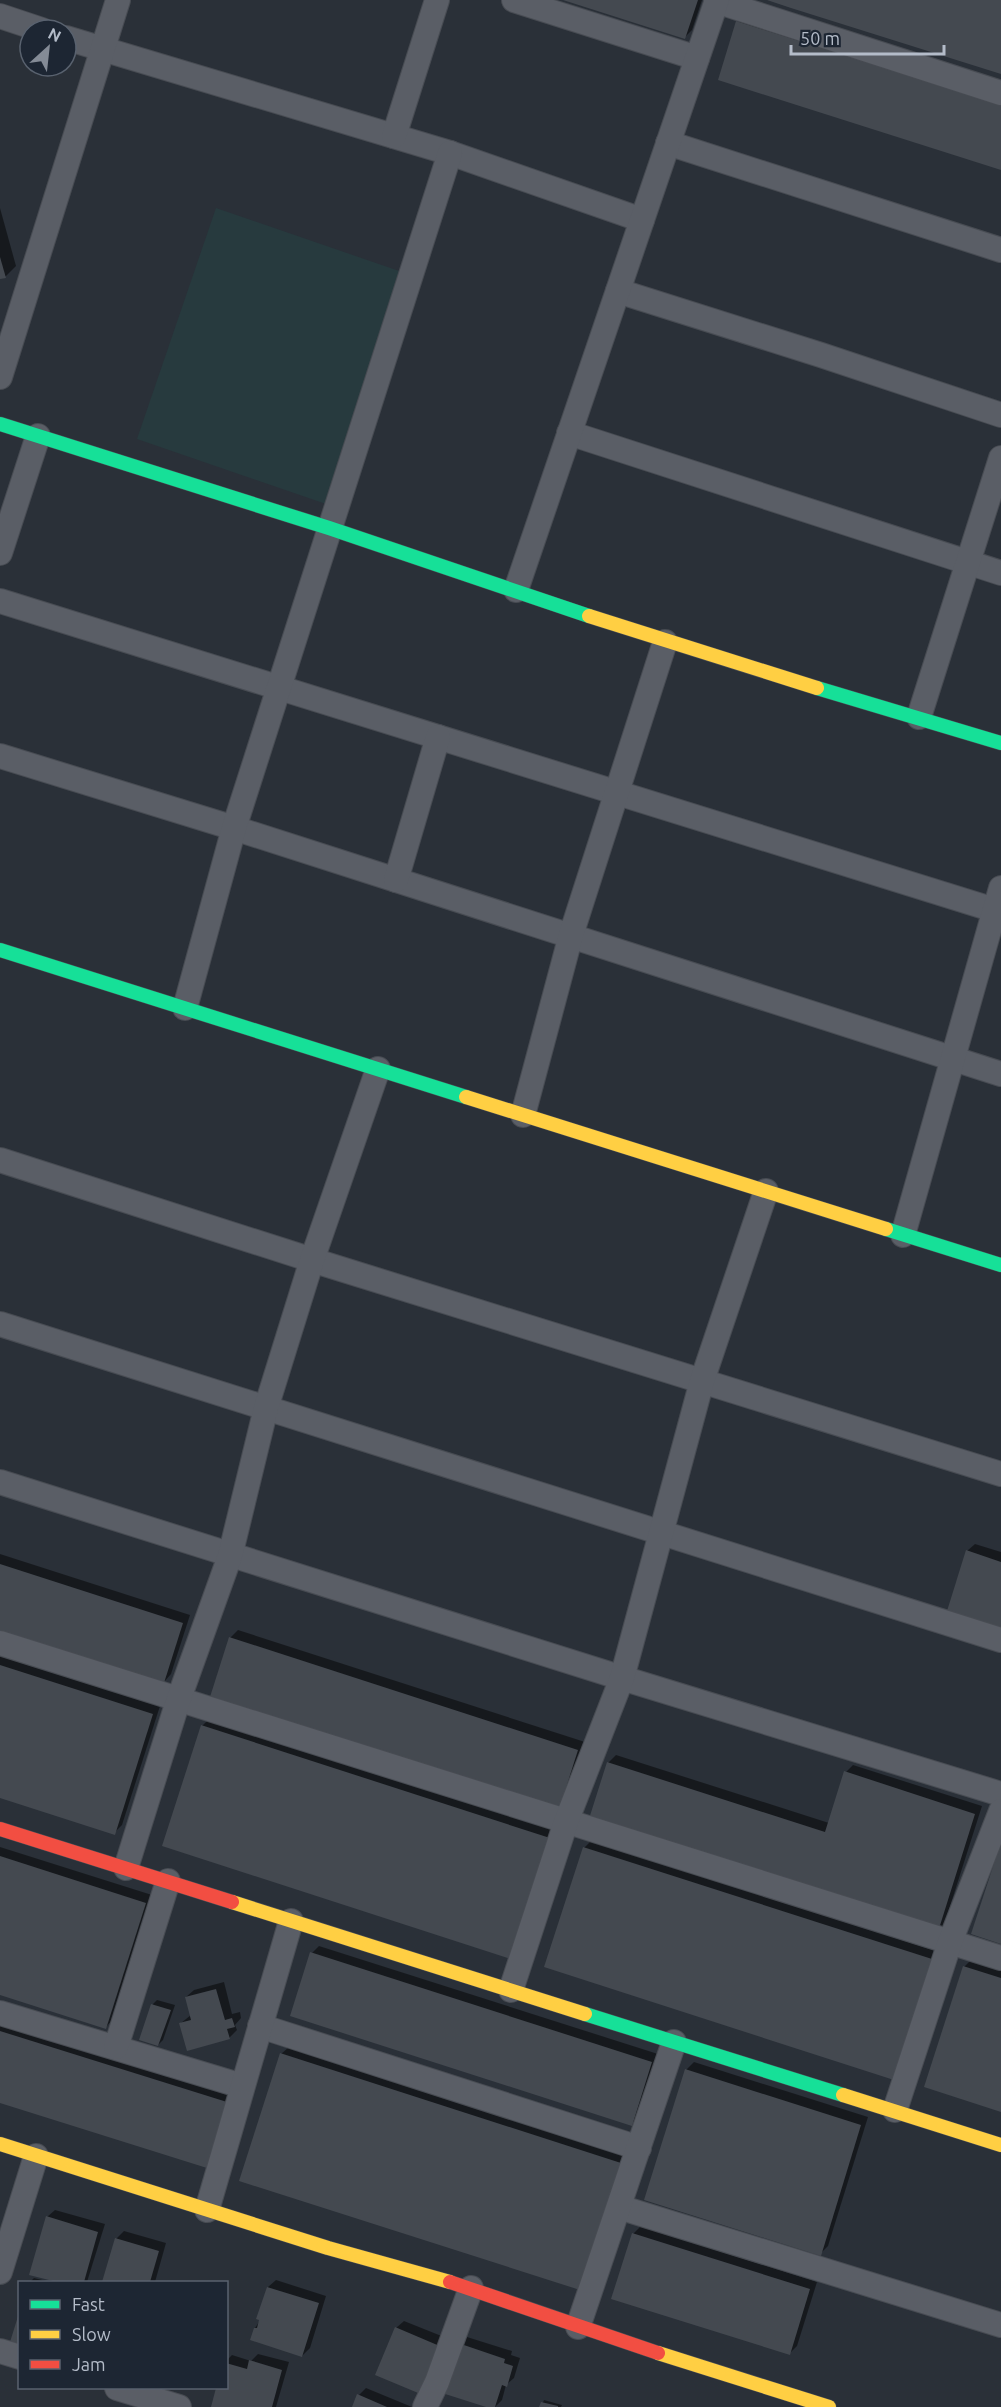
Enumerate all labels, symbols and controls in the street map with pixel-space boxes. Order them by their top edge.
north arrow [18,18,78,78]
scale bar [791,18,944,56]
text: N [45,24,64,45]
text: 50 m [800,28,840,48]
legend [18,2281,228,2389]
text: Fast [72,2294,105,2314]
text: Slow [72,2324,111,2344]
text: Jam [72,2354,106,2374]

